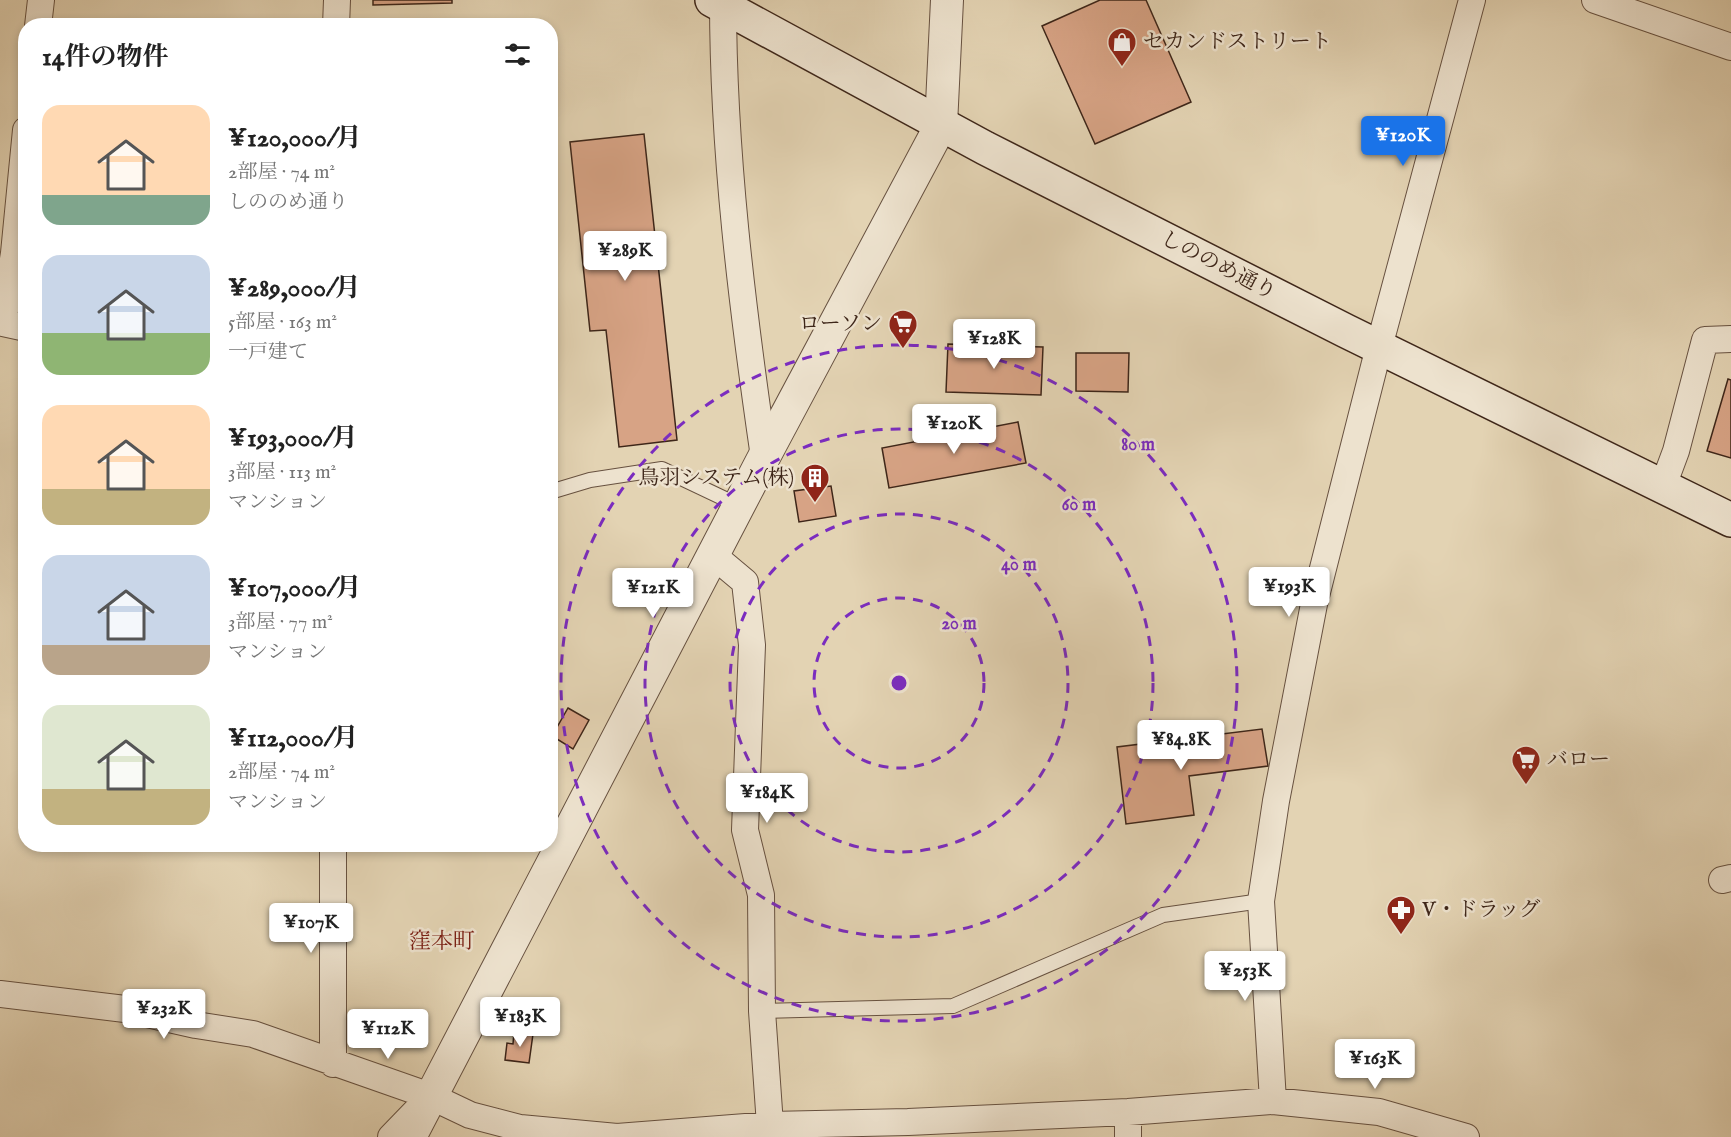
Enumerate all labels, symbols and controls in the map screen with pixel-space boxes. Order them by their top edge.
shop icon: セカンドストリート [1106,26,1138,68]
place label: セカンドストリート [1143,29,1332,56]
icon: filters [501,38,534,71]
text: 14件の物件 [42,41,168,74]
pin: ¥120K [1361,116,1445,167]
text: ¥120,000/月 [228,122,362,155]
text: ¥120K [1375,123,1431,148]
icon: home [90,129,162,201]
text: 2部屋 · 74 m² [228,160,335,185]
text: しののめ通り [228,190,348,215]
street label: しののめ通り [1156,225,1280,307]
pin: ¥289K [583,231,667,282]
text: ¥289K [598,238,653,263]
text: ¥289,000/月 [228,272,361,305]
icon: home [90,279,162,351]
supermarket icon: ローソン [887,308,919,350]
text: 5部屋 · 163 m² [228,310,337,335]
place label: ローソン [799,311,882,338]
pin: ¥128K [952,319,1036,370]
text: ¥128K [967,326,1021,351]
text: 一戸建て [228,340,308,365]
pin: ¥120K [912,404,996,455]
text: ¥120K [926,411,982,436]
text: ¥193,000/月 [228,422,358,455]
icon: home [90,429,162,501]
text: 80 m [1121,434,1155,457]
text: 3部屋 · 113 m² [228,460,336,485]
building icon: 鳥羽システム(株) [799,462,831,504]
place label: 鳥羽システム(株) [638,465,794,492]
text: マンション [228,490,327,515]
text: 60 m [1062,494,1096,517]
text: 40 m [1001,554,1037,577]
pin: ¥193K [1247,567,1331,618]
pin: ¥121K [611,568,695,619]
text: ¥107,000/月 [228,572,362,605]
text: ¥193K [1263,574,1315,599]
text: ¥121K [626,575,680,600]
icon: home [90,579,162,651]
text: 3部屋 · 77 m² [228,610,333,635]
text: 20 m [941,613,977,636]
text: マンション [228,640,327,665]
centre of rings [889,673,909,693]
pin: ¥84.8K [1132,720,1230,771]
text: ¥112,000/月 [228,722,359,755]
text: ¥84.8K [1151,727,1211,752]
icon: home [90,729,162,801]
supermarket icon: バロー [1510,744,1542,786]
place label: バロー [1547,747,1610,774]
text: 2部屋 · 74 m² [228,760,335,785]
pin: ¥184K [725,773,809,824]
text: ¥184K [740,780,794,805]
text: マンション [228,790,327,815]
pharmacy icon: V・ドラッグ [1385,894,1417,936]
place label: V・ドラッグ [1421,897,1540,924]
pin: ¥107K [269,903,353,954]
text: ¥107K [283,910,339,935]
district label: 窪本町 [409,928,475,956]
pin: ¥253K [1203,951,1287,1002]
text: ¥253K [1218,958,1272,983]
pin: ¥232K [122,989,206,1040]
text: ¥232K [136,996,192,1021]
pin: ¥183K [478,997,562,1048]
text: ¥183K [494,1004,546,1029]
pin: ¥112K [346,1009,430,1060]
text: ¥112K [361,1016,415,1041]
pin: ¥163K [1333,1039,1417,1090]
text: ¥163K [1349,1046,1401,1071]

